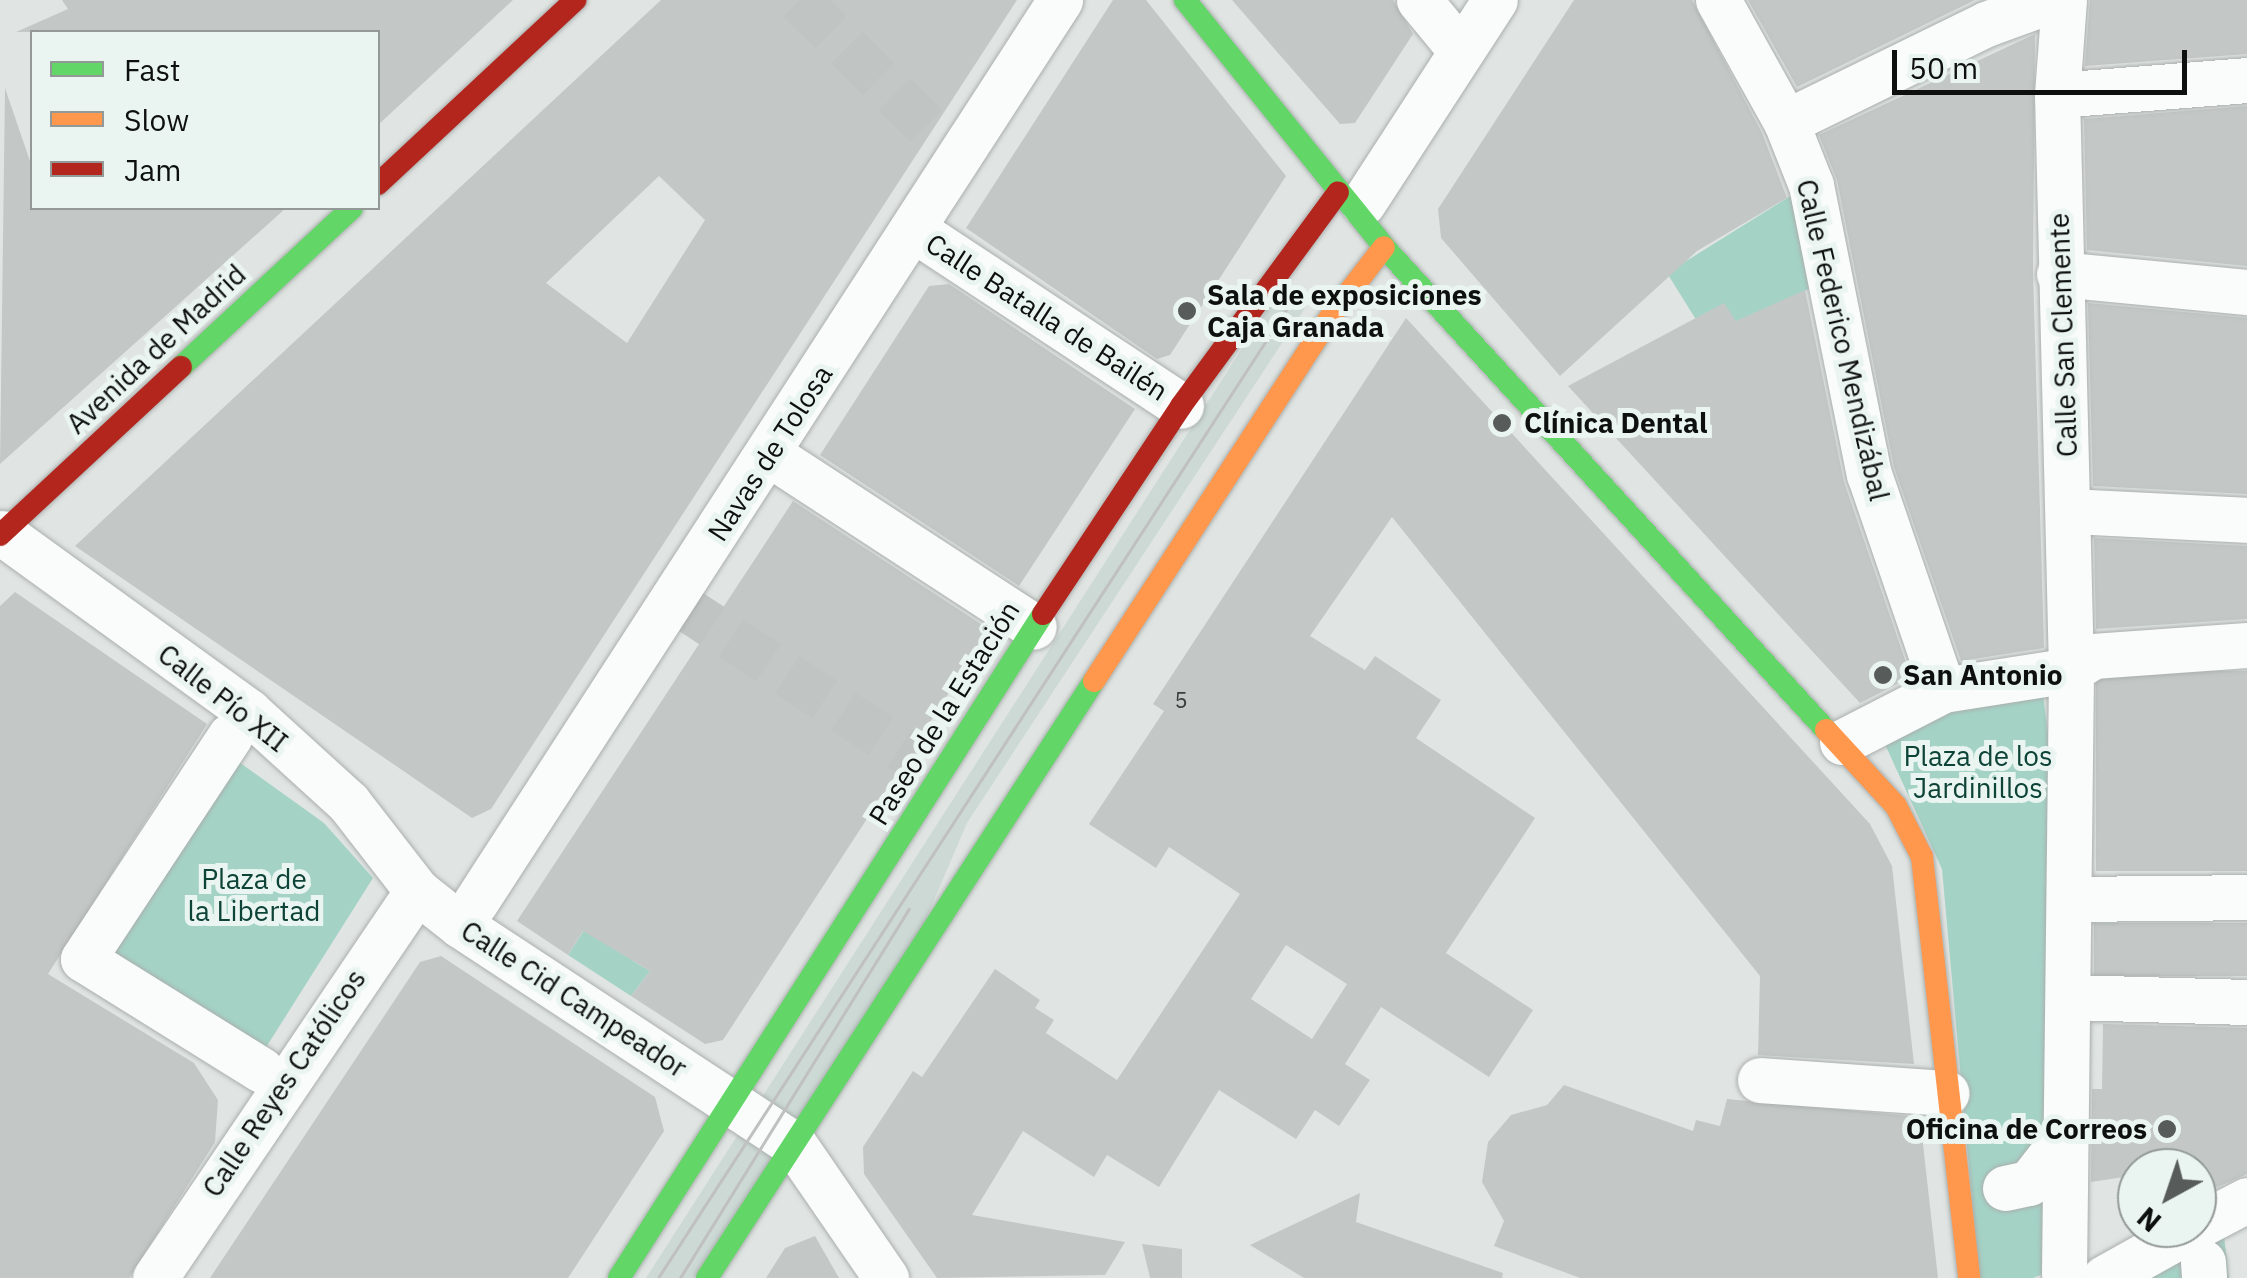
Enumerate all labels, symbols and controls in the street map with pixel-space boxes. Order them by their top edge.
legend [30,30,380,210]
scale bar [1897,30,2192,92]
text: 50 m [1909,48,1978,87]
text: Fast [124,50,181,89]
text: Slow [124,100,189,139]
text: Jam [124,150,182,189]
street label: Calle Federico Mendizábal [1790,176,1896,504]
street label: Calle San Clemente [2042,212,2084,458]
street label: Calle Batalla de Bailén [920,226,1174,408]
street label: Avenida de Madrid [59,257,253,441]
place label: Sala de exposiciones Caja Granada [1207,278,1482,344]
marker: Sala de exposiciones Caja Granada [1176,300,1198,322]
street label: Navas de Tolosa [701,359,839,547]
place label: Clínica Dental [1524,406,1708,440]
marker: Clínica Dental [1489,410,1515,436]
street label: Paseo de la Estación [862,595,1026,831]
street label: Calle Pío XII [151,637,295,759]
place label: San Antonio [1903,658,2062,692]
marker: San Antonio [1872,664,1894,686]
house number: 5 [1174,687,1188,713]
park label: Plaza de los Jardinillos [1903,739,2053,805]
park label: Plaza de la Libertad [187,862,321,928]
street label: Calle Cid Campeador [455,914,693,1084]
street label: Calle Reyes Católicos [195,963,373,1203]
place label: Oficina de Correos [1906,1112,2147,1146]
marker: Oficina de Correos [2156,1118,2178,1140]
north arrow [2117,1148,2217,1248]
text: N [2129,1199,2168,1241]

